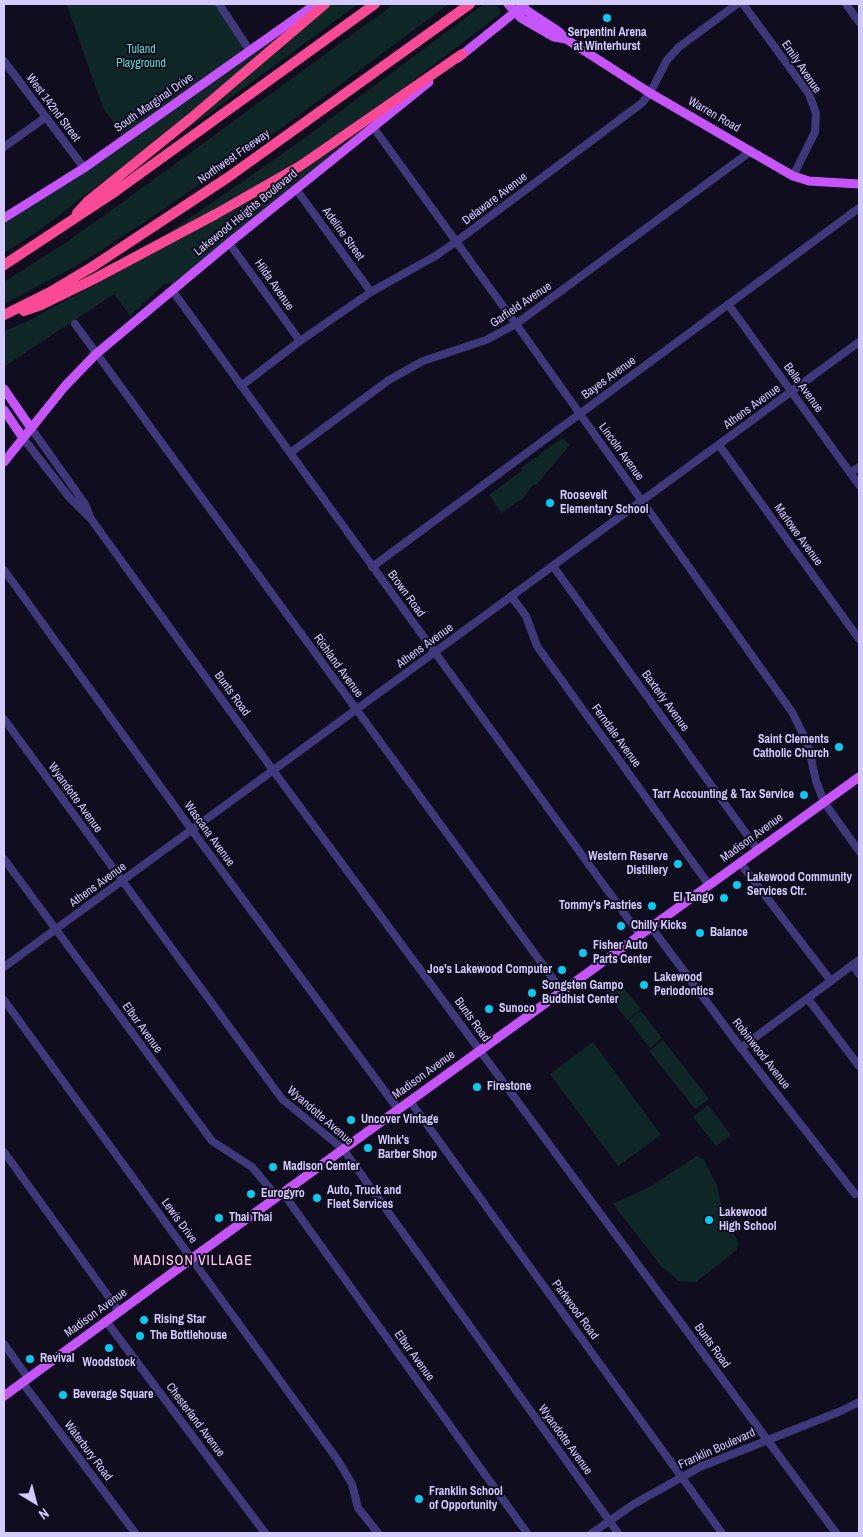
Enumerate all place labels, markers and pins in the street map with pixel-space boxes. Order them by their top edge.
marker: Serpentini Arena at Winterhurst [601,12,613,24]
place label: Serpentini Arena at Winterhurst [568,26,646,54]
place label: Roosevelt Elementary School [560,489,649,517]
marker: Roosevelt Elementary School [544,497,556,509]
place label: Saint Clements Catholic Church [753,733,829,761]
marker: Saint Clements Catholic Church [833,741,845,753]
place label: Tarr Accounting & Tax Service [652,788,794,802]
marker: Tarr Accounting & Tax Service [798,789,810,801]
place label: Western Reserve Distillery [588,850,668,878]
marker: Western Reserve Distillery [672,858,684,870]
place label: Lakewood Community Services Ctr. [747,871,852,899]
marker: Lakewood Community Services Ctr. [731,879,743,891]
place label: El Tango [673,891,714,905]
marker: El Tango [718,892,730,904]
place label: Tommy's Pastries [559,899,642,913]
marker: Tommy's Pastries [646,900,658,912]
place label: Chilly Kicks [631,919,687,933]
marker: Chilly Kicks [615,920,627,932]
place label: Balance [710,926,748,940]
marker: Balance [694,927,706,939]
place label: Fisher Auto Parts Center [593,939,652,967]
marker: Fisher Auto Parts Center [577,947,589,959]
place label: Joe's Lakewood Computer [427,963,552,977]
marker: Joe's Lakewood Computer [556,964,568,976]
place label: Lakewood Periodontics [654,971,714,999]
place label: Songsten Gampo Buddhist Center [542,979,623,1007]
marker: Lakewood Periodontics [638,979,650,991]
marker: Songsten Gampo Buddhist Center [526,987,538,999]
place label: Sunoco [499,1002,535,1016]
marker: Sunoco [483,1003,495,1015]
place label: Firestone [487,1080,531,1094]
marker: Firestone [471,1081,483,1093]
place label: Uncover Vintage [361,1113,438,1127]
marker: Uncover Vintage [345,1114,357,1126]
place label: WInk's Barber Shop [378,1134,437,1162]
marker: WInk's Barber Shop [362,1142,374,1154]
place label: Madison Cemter [283,1160,360,1174]
marker: Madison Cemter [267,1161,279,1173]
place label: Auto, Truck and Fleet Services [327,1184,401,1212]
place label: Eurogyro [261,1187,305,1201]
marker: Eurogyro [245,1188,257,1200]
marker: Auto, Truck and Fleet Services [311,1192,323,1204]
place label: Lakewood High School [719,1206,776,1234]
place label: Thai Thai [229,1211,272,1225]
marker: Thai Thai [213,1212,225,1224]
marker: Lakewood High School [703,1214,715,1226]
place label: Rising Star [154,1313,206,1327]
marker: Rising Star [138,1314,150,1326]
place label: The Bottlehouse [150,1329,227,1343]
marker: The Bottlehouse [134,1330,146,1342]
marker: Woodstock [103,1342,115,1354]
place label: Revival [40,1352,74,1366]
marker: Revival [24,1353,36,1365]
place label: Woodstock [83,1356,135,1370]
place label: Beverage Square [73,1388,153,1402]
marker: Beverage Square [57,1389,69,1401]
place label: Franklin School of Opportunity [429,1485,503,1513]
marker: Franklin School of Opportunity [413,1493,425,1505]

